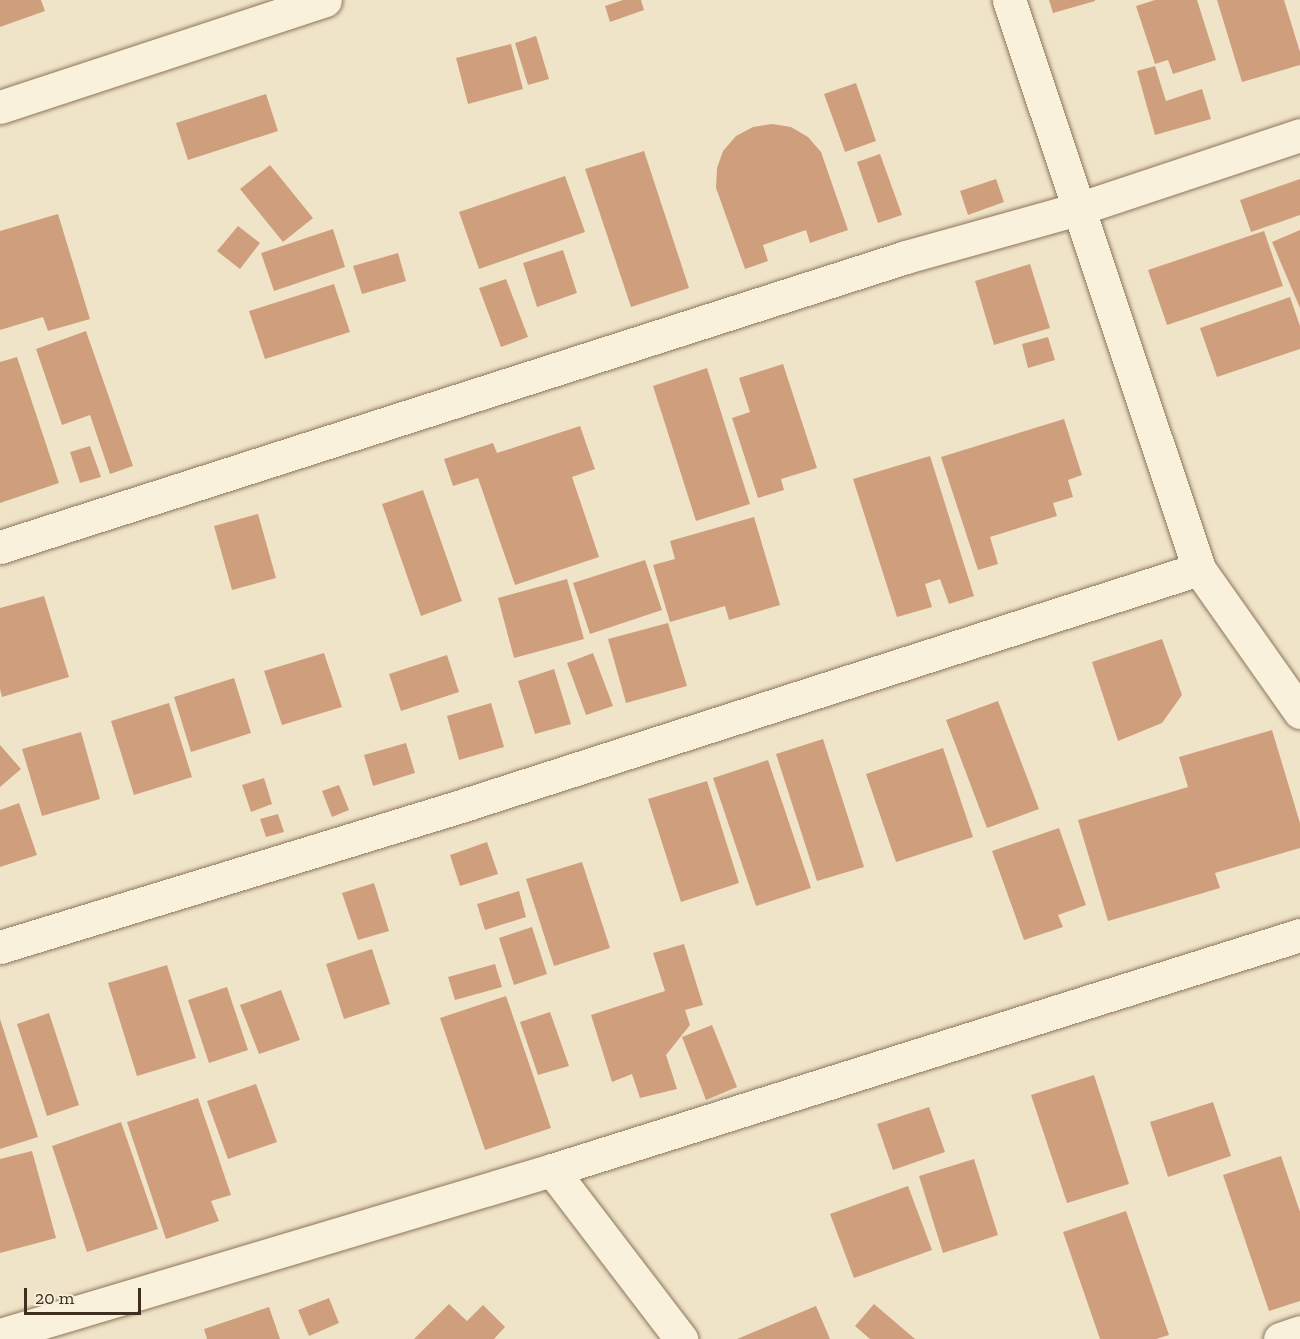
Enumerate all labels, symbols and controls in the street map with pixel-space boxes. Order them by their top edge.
scale bar [27,1276,144,1314]
text: 20 m [35,1287,74,1309]

